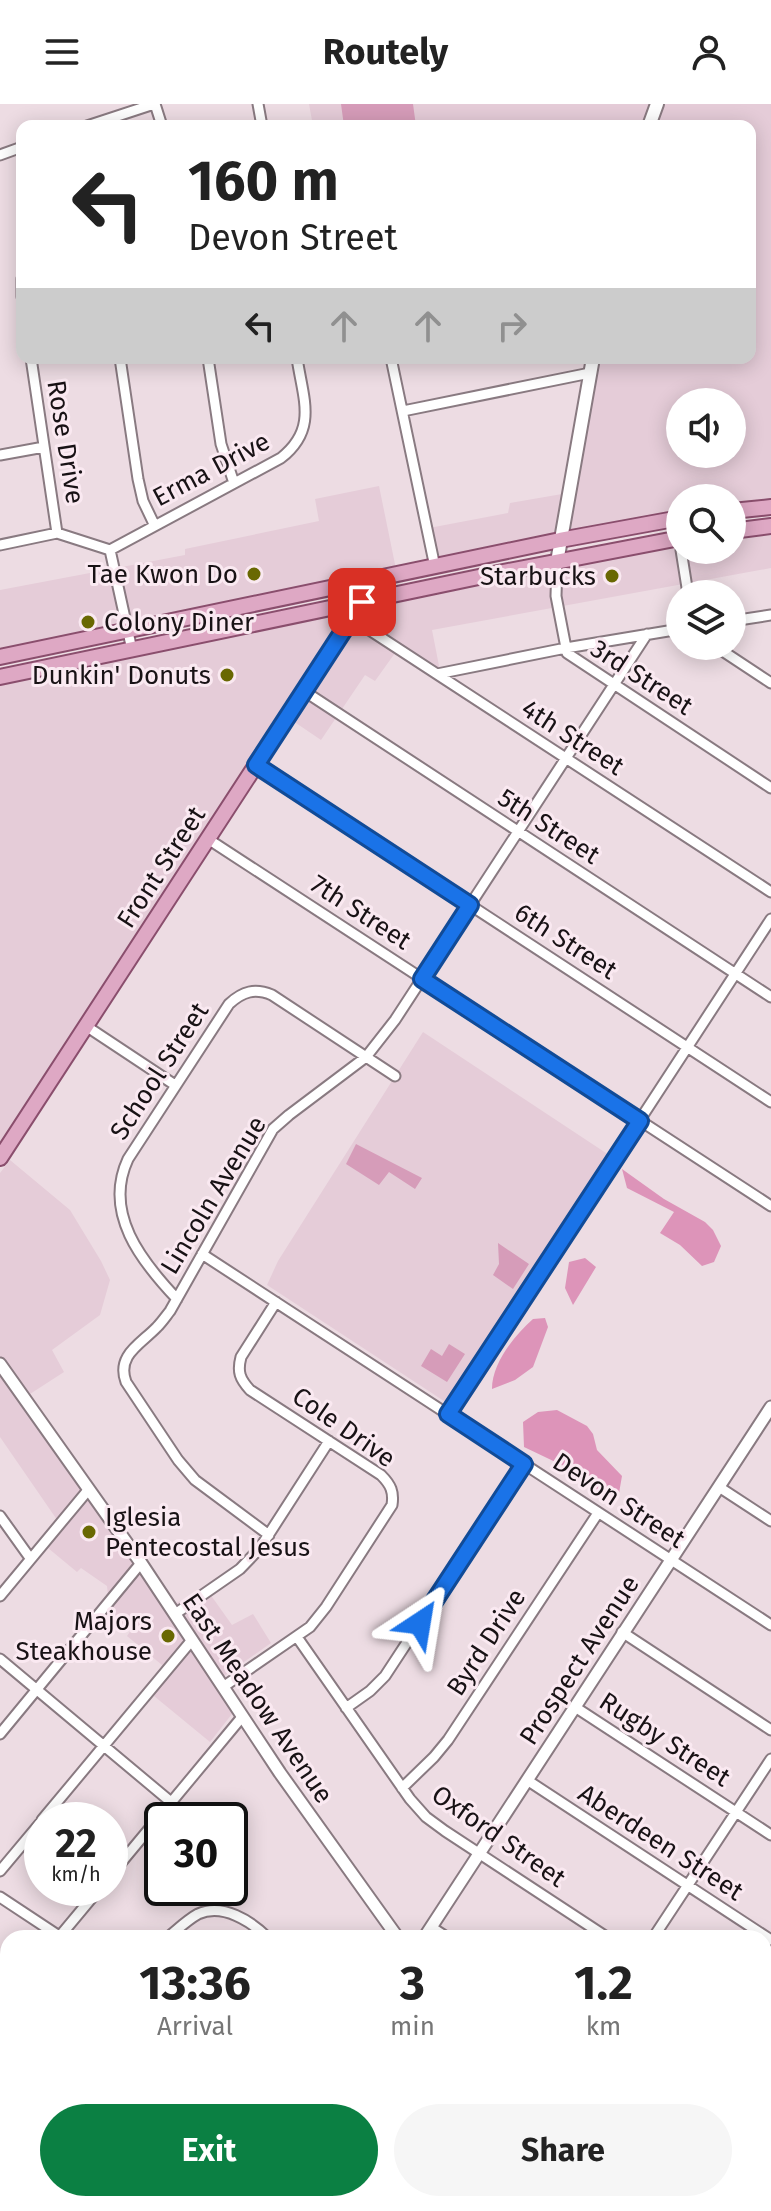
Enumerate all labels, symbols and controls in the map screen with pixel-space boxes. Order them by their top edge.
icon: menu [40,30,84,74]
text: Routely [323,30,448,74]
icon: person [687,30,731,74]
text: 160 m [188,148,339,215]
icon: left [56,152,160,256]
text: Devon Street [188,216,398,260]
icon: left [238,304,282,348]
icon: ahead [322,304,366,348]
icon: ahead [406,304,450,348]
icon: right [490,304,534,348]
street label: Rose Drive [40,378,91,506]
map controls [666,388,746,660]
button: sound [666,388,746,468]
street label: Erma Drive [147,426,275,513]
button: search [666,484,746,564]
place label: Tae Kwon Do [88,559,238,590]
place label: Starbucks [480,561,596,592]
marker: Tae Kwon Do [245,565,263,583]
marker: Starbucks [603,567,621,585]
pin [328,568,396,636]
icon: arrive [340,580,384,624]
button: layers [666,580,746,660]
place label: Colony Diner [104,607,254,638]
marker: Colony Diner [79,613,97,631]
street label: 3rd Street [585,633,699,722]
place label: Dunkin' Donuts [32,660,211,691]
marker: Dunkin' Donuts [218,666,236,684]
street label: 4th Street [516,693,630,782]
street label: 5th Street [492,782,606,871]
street label: Front Street [111,800,212,934]
street label: 7th Street [305,868,417,957]
street label: 6th Street [509,897,623,986]
street label: School Street [104,996,216,1146]
street label: Lincoln Avenue [154,1111,273,1280]
street label: Cole Drive [286,1381,401,1474]
street label: Devon Street [547,1446,691,1555]
place label: Iglesia Pentecostal Jesus [105,1502,310,1563]
marker: Iglesia Pentecostal Jesus [80,1523,98,1541]
street label: Prospect Avenue [513,1570,646,1751]
position arrow [378,1581,462,1665]
street label: Byrd Drive [440,1583,532,1702]
street label: East Meadow Avenue [176,1587,339,1809]
place label: Majors Steakhouse [16,1606,152,1667]
marker: Majors Steakhouse [159,1627,177,1645]
street label: Rugby Street [593,1686,737,1794]
street label: Aberdeen Street [572,1778,749,1908]
street label: Oxford Street [426,1779,572,1894]
speed limit sign: 30 [144,1802,248,1906]
text: 22 [55,1820,97,1868]
text: km/h [51,1862,101,1886]
text: 13:36 [139,1954,251,2012]
text: 3 [400,1954,425,2012]
text: 1.2 [574,1954,633,2012]
text: Arrival [157,2011,233,2042]
text: min [390,2011,435,2042]
text: km [586,2011,621,2042]
button: Exit [40,2104,378,2196]
button: Share [394,2104,732,2196]

